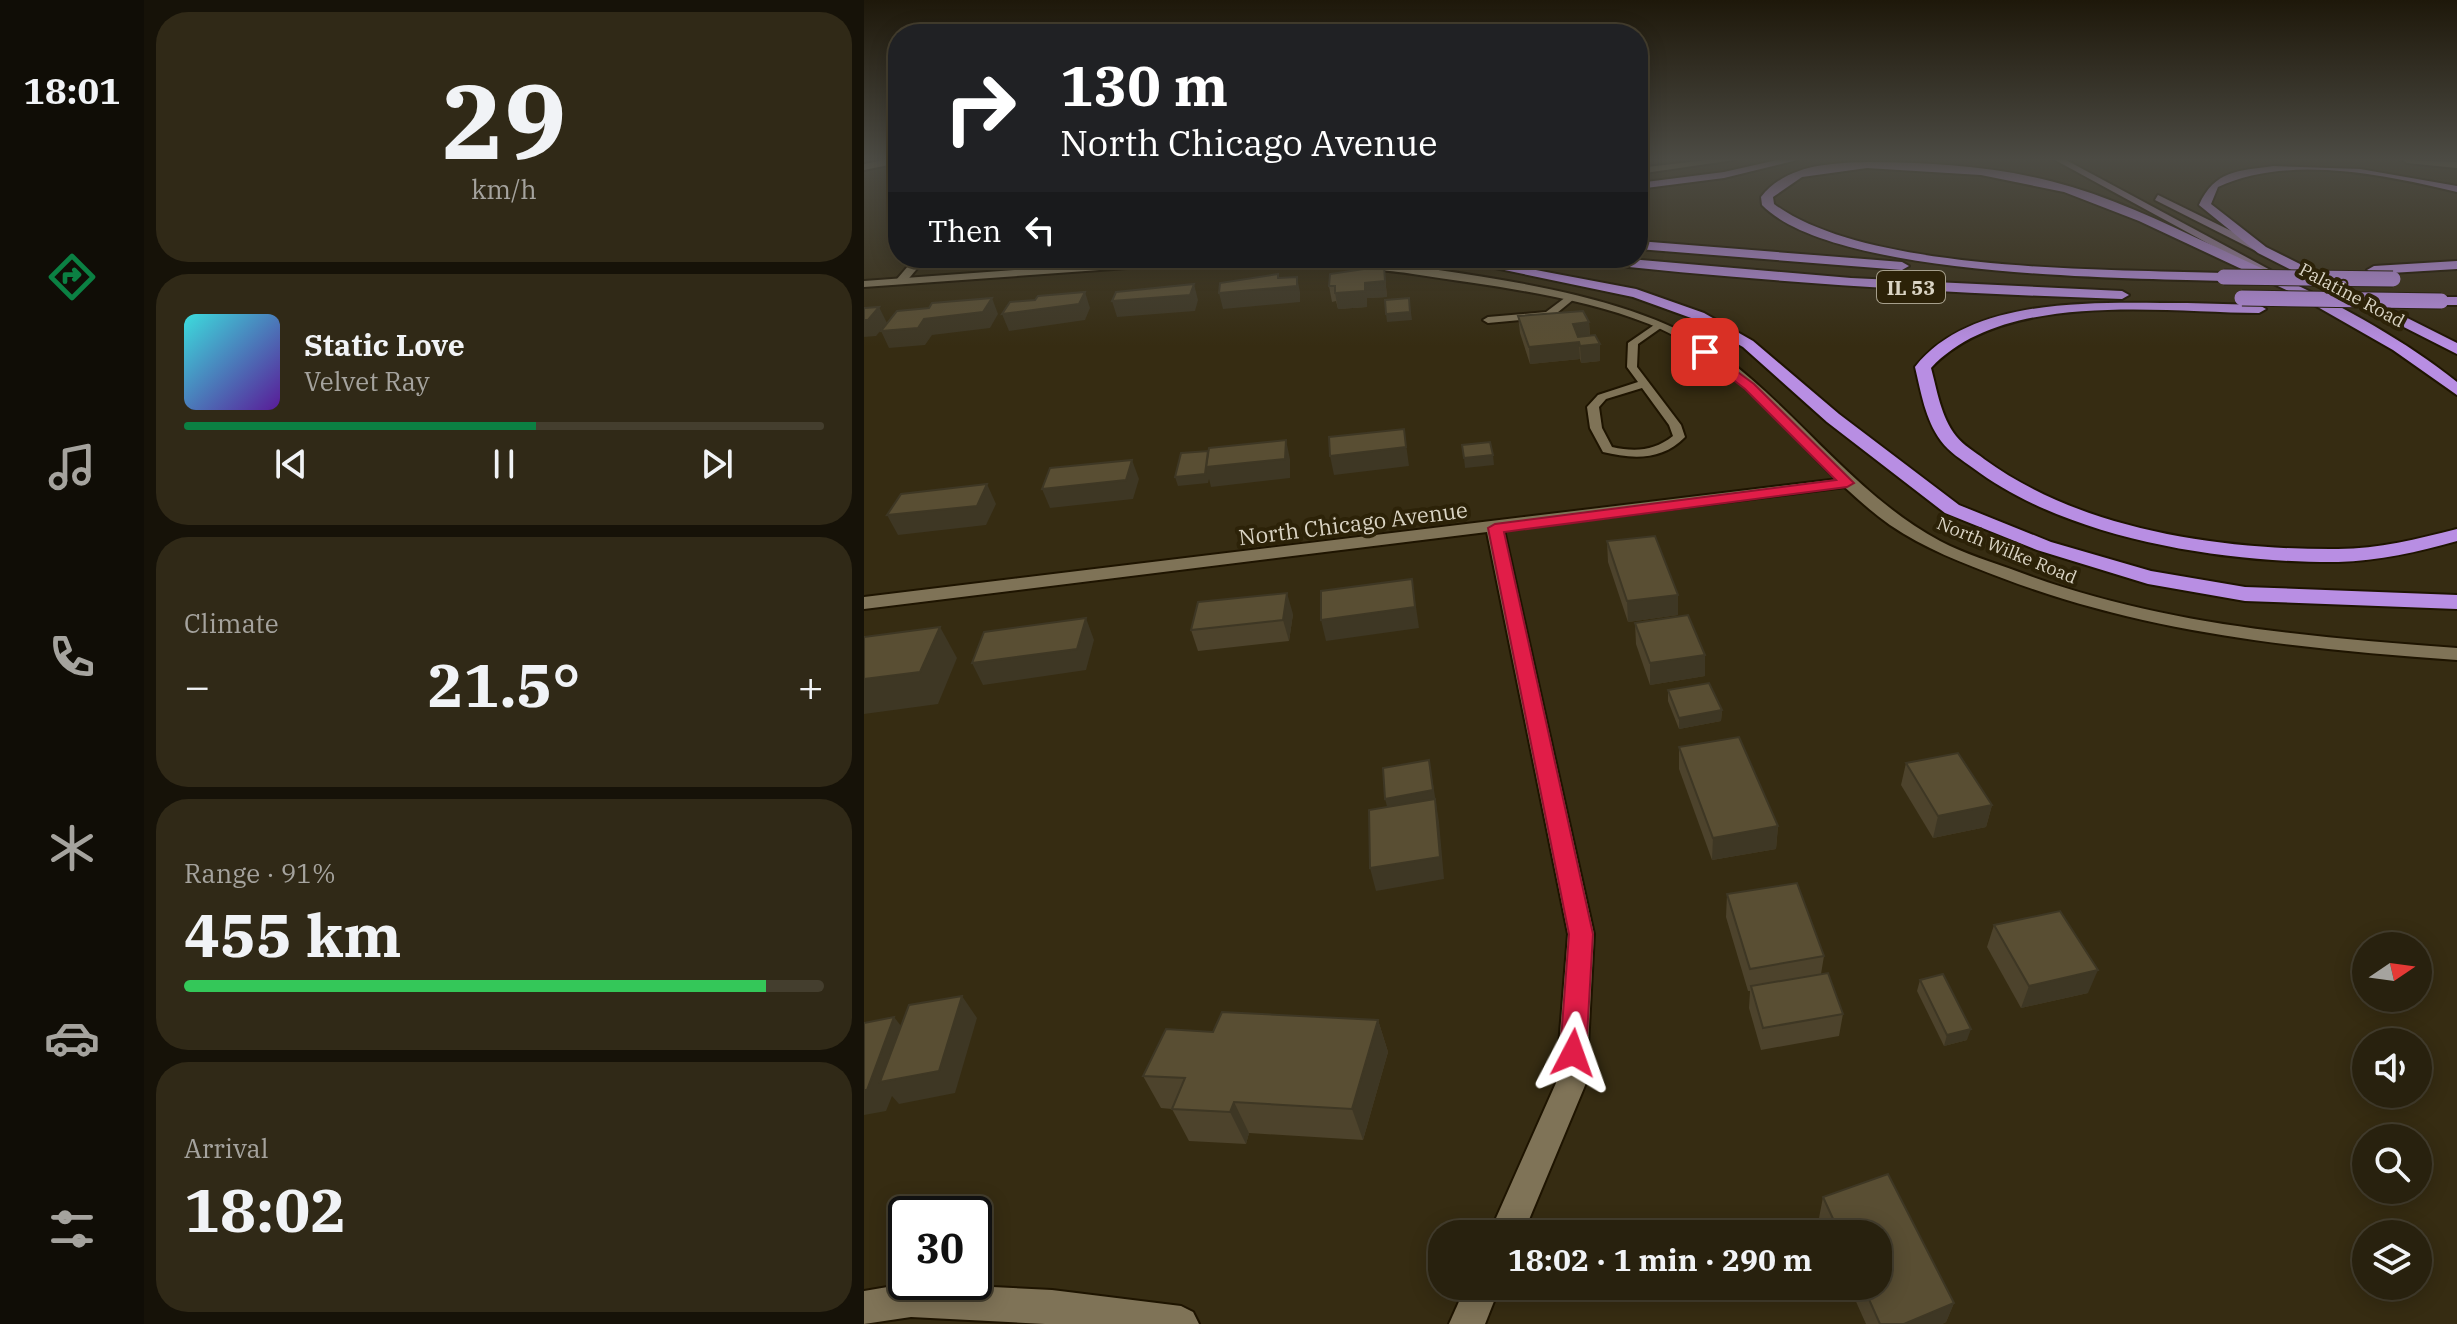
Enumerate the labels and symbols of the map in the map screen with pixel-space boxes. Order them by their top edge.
street label: Palatine Road [2295,258,2409,332]
road number: IL 53 [1877,271,1945,303]
pin [1671,318,1739,386]
street label: North Chicago Avenue [1237,495,1469,551]
street label: North Wilke Road [1934,511,2081,589]
north arrow [2352,932,2432,1012]
position arrow [1531,1011,1615,1095]
speed limit sign: 30 [888,1196,992,1300]

